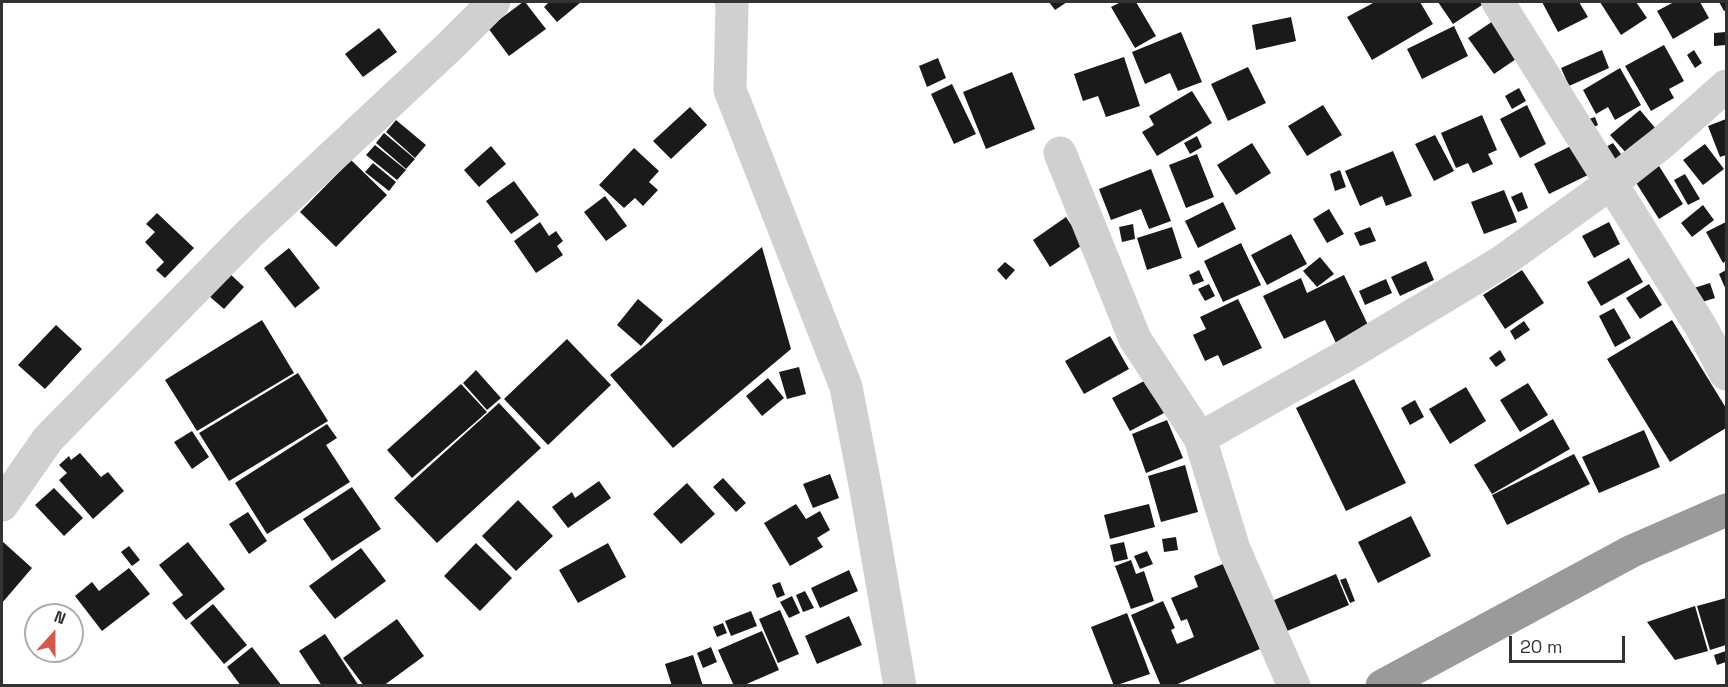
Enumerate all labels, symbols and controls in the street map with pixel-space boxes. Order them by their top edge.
north arrow [24,603,84,663]
text: N [51,606,69,629]
scale bar [1512,624,1628,662]
text: 20 m [1520,635,1563,658]

